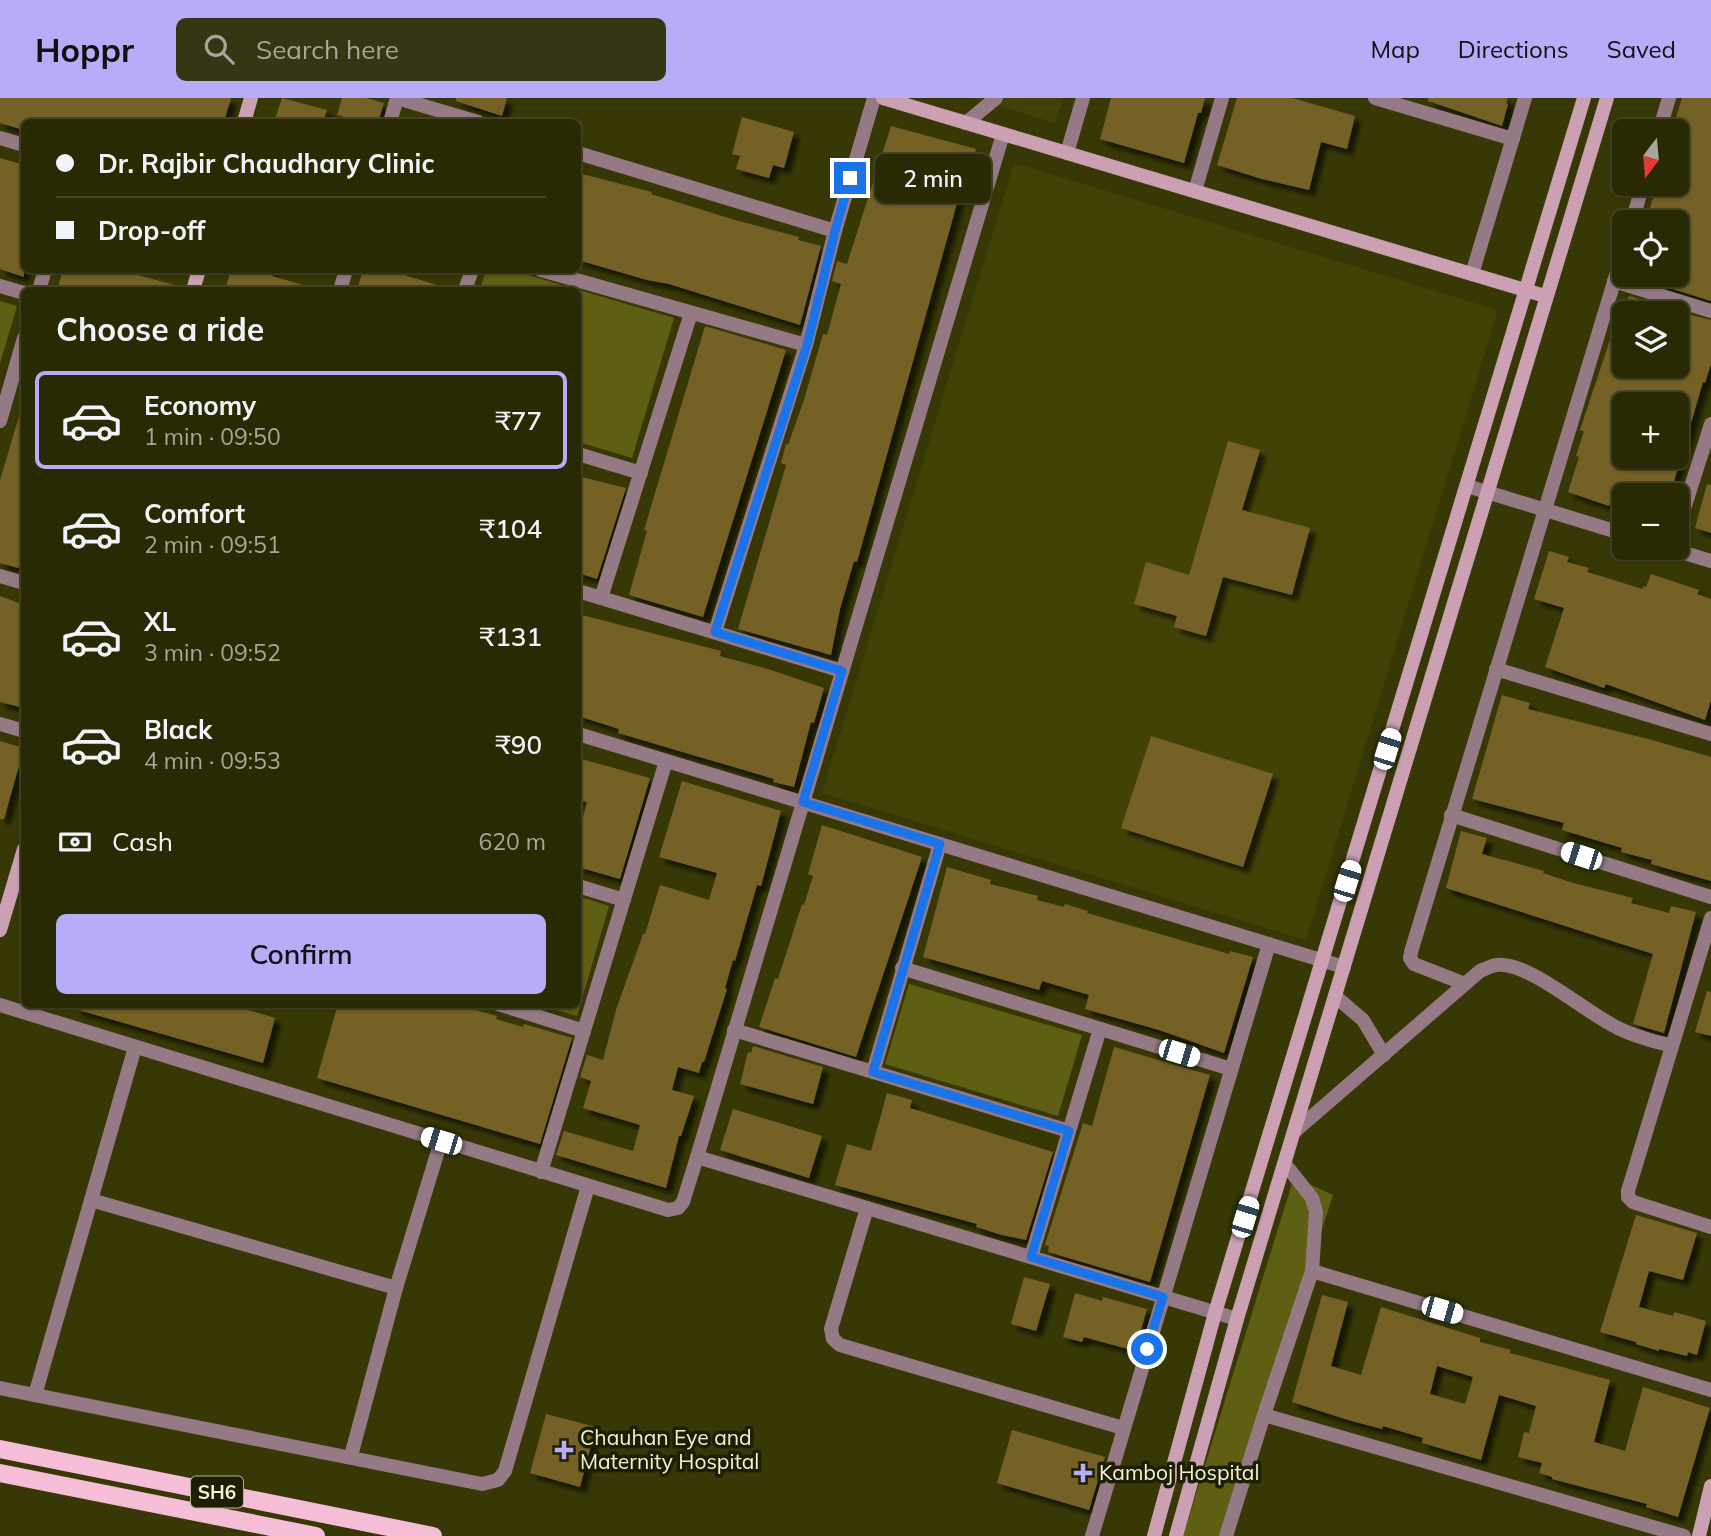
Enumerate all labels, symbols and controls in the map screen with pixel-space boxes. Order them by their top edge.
search box [176,18,666,81]
text: Hoppr [35,29,134,70]
icon: search [200,30,238,68]
text: Search here [256,33,399,66]
text: Map [1370,34,1420,64]
text: Directions [1458,34,1569,64]
text: Saved [1607,34,1676,64]
north arrow [1612,119,1689,196]
map controls [1612,119,1689,560]
text: Dr. Rajbir Chaudhary Clinic [98,147,435,180]
callout: 2 min [874,154,990,202]
route end [834,162,866,194]
text: 2 min [903,164,963,193]
button: locate [1612,210,1689,287]
text: Drop-off [98,214,205,247]
button: layers [1612,301,1689,378]
text: Choose a ride [56,309,264,349]
icon: car [60,389,123,452]
text: Economy [144,389,256,422]
button: + [1612,392,1689,469]
text: ₹77 [495,404,542,437]
text: 1 min · 09:50 [144,422,281,451]
button: − [1612,483,1689,560]
icon: car [60,497,123,560]
text: Comfort [144,497,245,530]
text: ₹104 [480,512,542,545]
text: 2 min · 09:51 [144,530,281,559]
icon: car [60,605,123,668]
text: XL [144,605,176,638]
text: ₹131 [480,620,542,653]
text: 3 min · 09:52 [144,638,281,667]
icon: car [60,713,123,776]
text: Black [144,713,212,746]
car [1371,726,1404,772]
text: ₹90 [495,728,542,761]
text: 4 min · 09:53 [144,746,281,775]
icon: cash [56,823,94,861]
text: Cash [112,825,173,858]
text: 620 m [478,827,546,856]
car [1558,840,1605,872]
car [1331,858,1364,904]
button: Confirm [56,914,546,994]
car [1156,1037,1203,1069]
car [418,1125,465,1157]
car [1229,1194,1262,1240]
car [1419,1294,1466,1326]
route start [1131,1333,1163,1365]
place label: Chauhan Eye and Maternity Hospital [580,1424,759,1474]
marker: Chauhan Eye and Maternity Hospital [554,1440,574,1460]
place label: Kamboj Hospital [1099,1459,1259,1485]
marker: Kamboj Hospital [1073,1463,1093,1483]
road number: SH6 [191,1476,243,1508]

